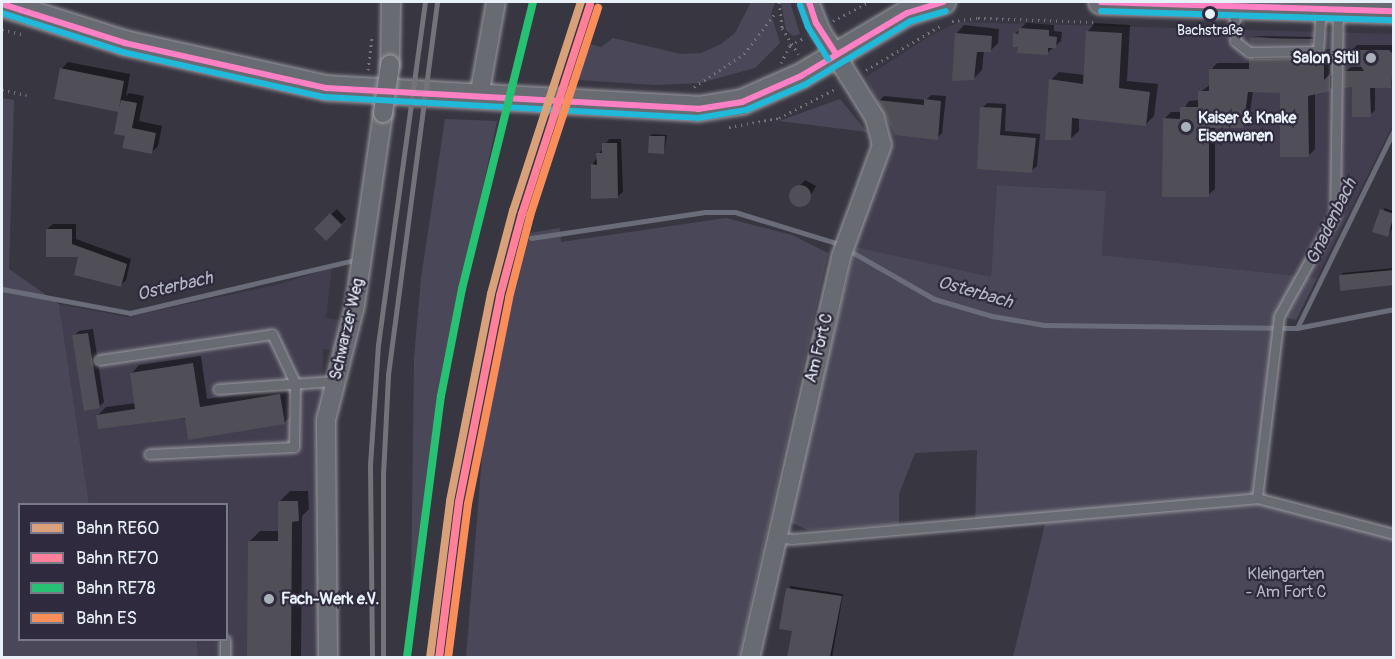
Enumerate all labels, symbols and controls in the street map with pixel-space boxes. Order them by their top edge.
marker: Bachstraße [1204,8,1216,20]
place label: Bachstraße [1177,23,1243,39]
place label: Salon Sitil [1292,48,1359,68]
marker: Salon Sitil [1364,51,1378,65]
place label: Kaiser & Knake Eisenwaren [1198,108,1296,146]
marker: Kaiser & Knake Eisenwaren [1179,120,1193,134]
water label: Gnadenbach [1302,175,1362,269]
water label: Osterbach [135,268,215,306]
water label: Osterbach [935,272,1015,314]
street label: Schwarzer Weg [326,276,368,382]
street label: Am Fort C [801,311,837,385]
legend [18,503,228,641]
text: Bahn RE60 [76,517,160,540]
text: Bahn RE70 [76,547,159,570]
park label: Kleingarten - Am Fort C [1246,564,1326,602]
text: Bahn RE78 [76,577,155,600]
place label: Fach-Werk e.V. [281,589,379,609]
marker: Fach-Werk e.V. [262,592,276,606]
text: Bahn ES [76,607,137,630]

